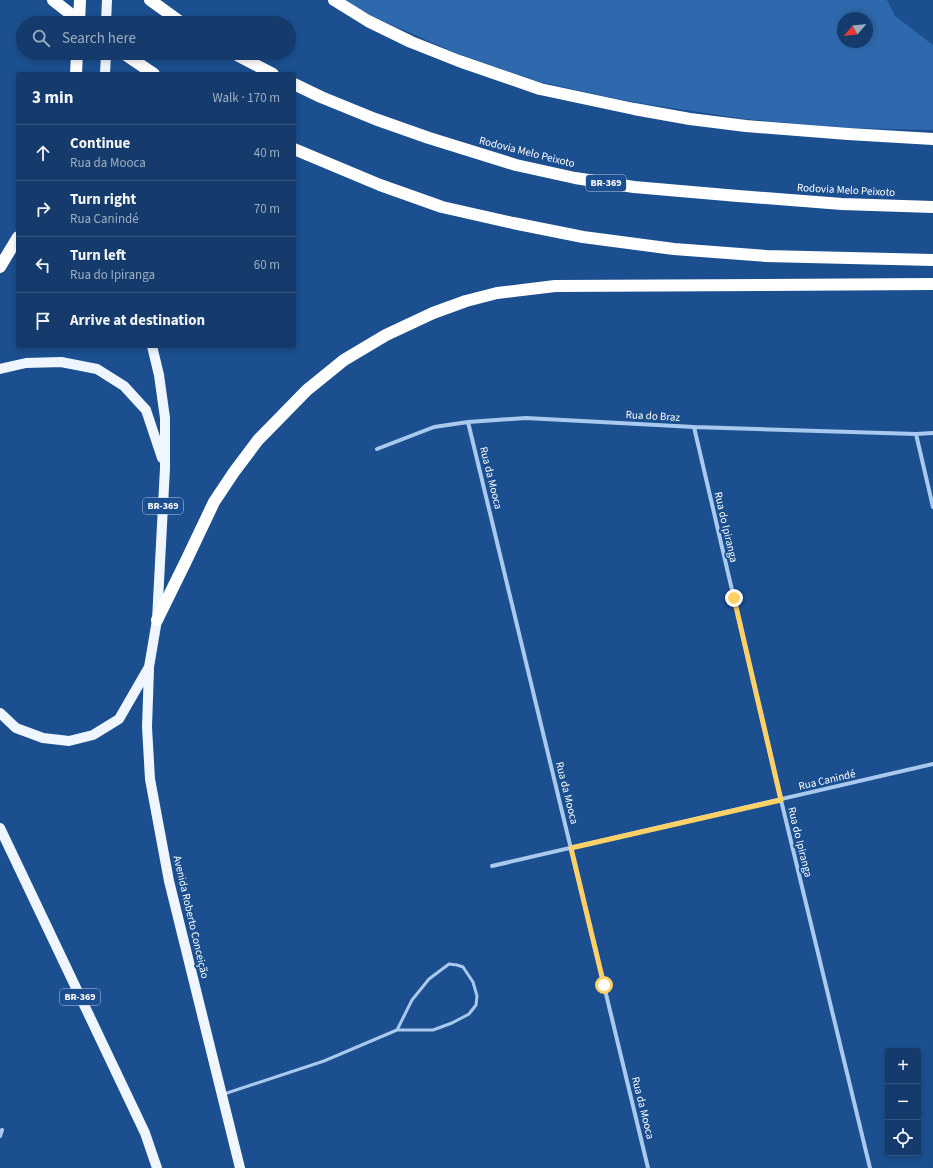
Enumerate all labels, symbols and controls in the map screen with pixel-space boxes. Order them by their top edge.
north arrow [837,12,873,48]
search box [16,16,296,60]
icon: search [30,27,52,49]
text: Search here [62,28,136,49]
text: 3 min [32,86,73,110]
text: Walk · 170 m [212,89,280,107]
text: Continue [70,133,130,154]
street label: Rodovia Melo Peixoto [477,133,577,171]
icon: ahead [32,142,54,164]
text: 40 m [254,144,280,162]
text: Rua da Mooca [70,154,146,172]
road number: BR-369 [586,175,626,191]
street label: Rodovia Melo Peixoto [797,180,896,200]
text: Turn right [70,189,136,210]
icon: right [32,198,54,220]
text: 70 m [254,200,280,218]
text: Rua Canindé [70,210,139,228]
text: Turn left [70,245,126,266]
icon: left [32,254,54,276]
text: 60 m [254,256,280,274]
text: Rua do Ipiranga [70,266,155,284]
icon: arrive [32,310,54,332]
text: Arrive at destination [70,310,205,331]
street label: Rua do Braz [625,407,681,425]
street label: Rua da Mooca [476,445,506,511]
street label: Rua do Ipiranga [711,490,741,564]
road number: BR-369 [143,498,183,514]
route end [725,589,743,607]
street label: Rua da Mooca [552,760,582,826]
street label: Rua Canindé [797,766,858,794]
street label: Rua do Ipiranga [784,805,816,879]
street label: Avenida Roberto Conceição [170,854,212,980]
route start [595,976,613,994]
road number: BR-369 [60,989,100,1005]
map controls [885,1048,921,1156]
button: + [885,1048,921,1084]
street label: Rua da Mooca [628,1075,658,1141]
button: − [885,1084,921,1120]
button: locate [885,1120,921,1156]

